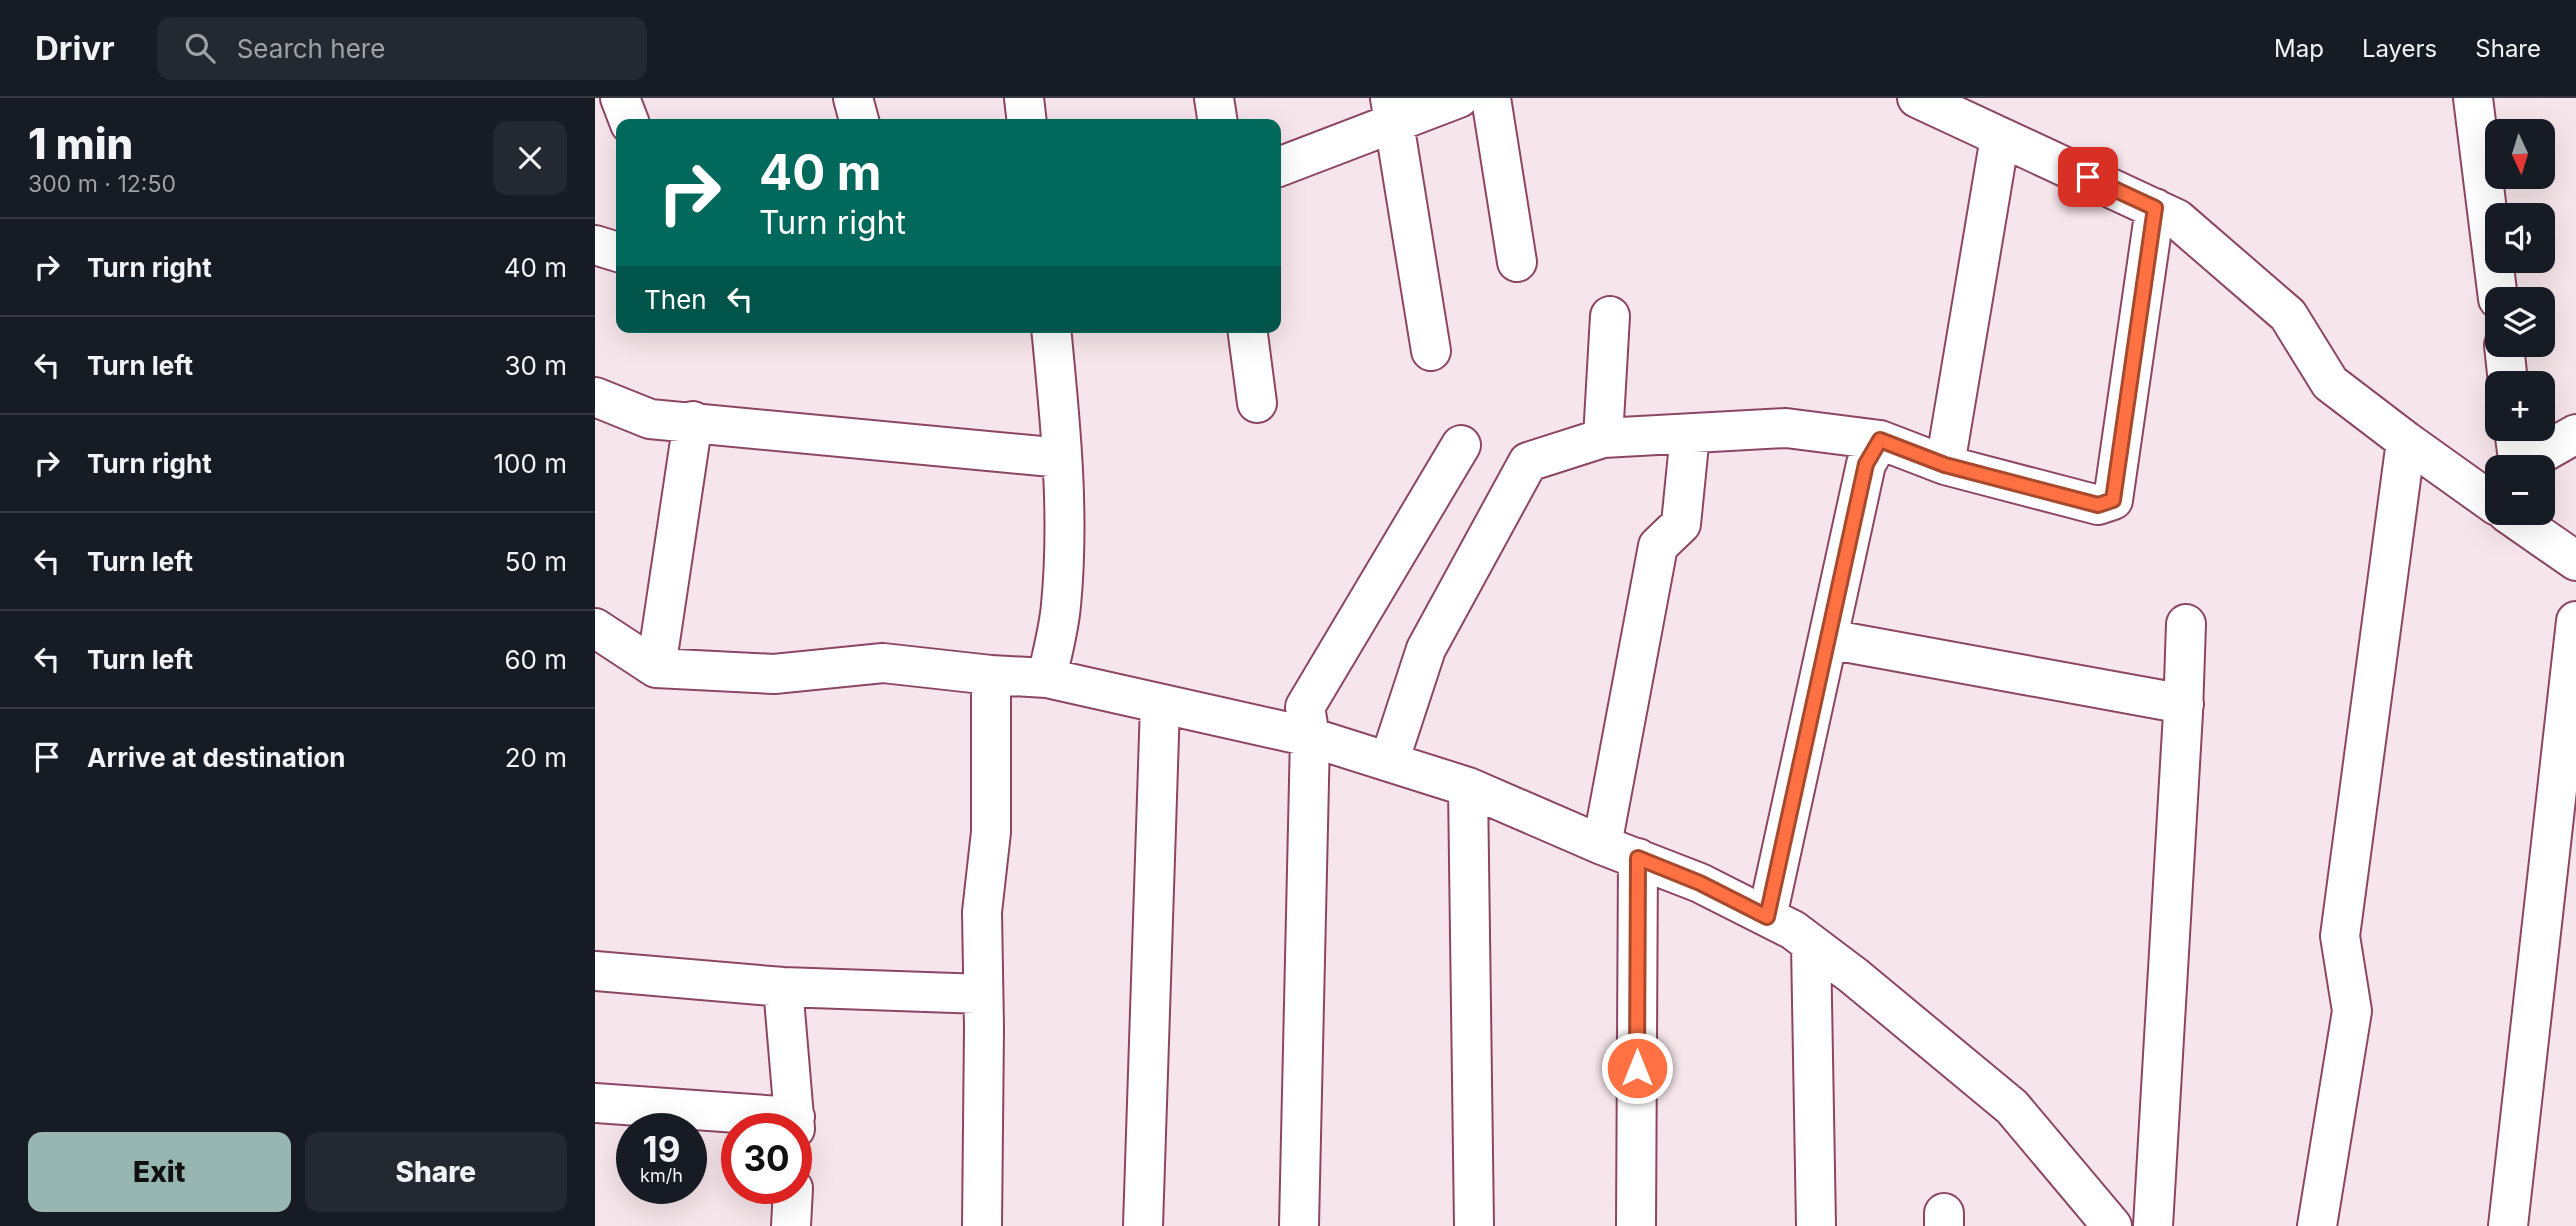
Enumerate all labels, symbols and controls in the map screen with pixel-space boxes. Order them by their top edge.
search box [157,17,647,80]
text: Drivr [35,28,115,68]
icon: search [181,29,219,67]
text: Search here [237,33,385,64]
text: Map [2274,34,2324,63]
text: Layers [2362,34,2437,63]
text: Share [2475,34,2541,63]
text: 1 min [28,118,133,169]
north arrow [2485,119,2555,189]
map controls [2485,119,2555,525]
button: close [493,121,567,195]
text: 40 m [759,143,882,202]
icon: right [644,147,735,238]
pin [2058,147,2118,207]
icon: arrive [2069,158,2107,196]
text: 300 m · 12:50 [28,170,176,198]
text: Turn right [759,203,906,242]
button: sound [2485,203,2555,273]
icon: right [28,248,66,286]
text: Turn right [87,252,212,283]
text: 40 m [504,252,567,283]
icon: left [721,280,759,318]
text: Then [644,284,707,315]
button: layers [2485,287,2555,357]
icon: left [28,346,66,384]
text: Turn left [87,350,193,381]
text: 30 m [504,350,567,381]
button: + [2485,371,2555,441]
icon: right [28,444,66,482]
text: Turn right [87,448,212,479]
text: 100 m [494,448,567,479]
button: − [2485,455,2555,525]
icon: left [28,542,66,580]
text: Turn left [87,546,193,577]
text: 50 m [505,546,567,577]
icon: left [28,640,66,678]
text: Turn left [87,644,193,675]
text: 60 m [504,644,567,675]
icon: arrive [28,738,66,776]
text: Arrive at destination [87,742,346,773]
text: 20 m [505,742,567,773]
position arrow [1600,1031,1674,1105]
speed limit sign: 30 [721,1113,812,1204]
text: 19 [643,1128,680,1170]
button: Exit [28,1132,291,1212]
button: Share [305,1132,567,1212]
text: km/h [640,1165,683,1186]

